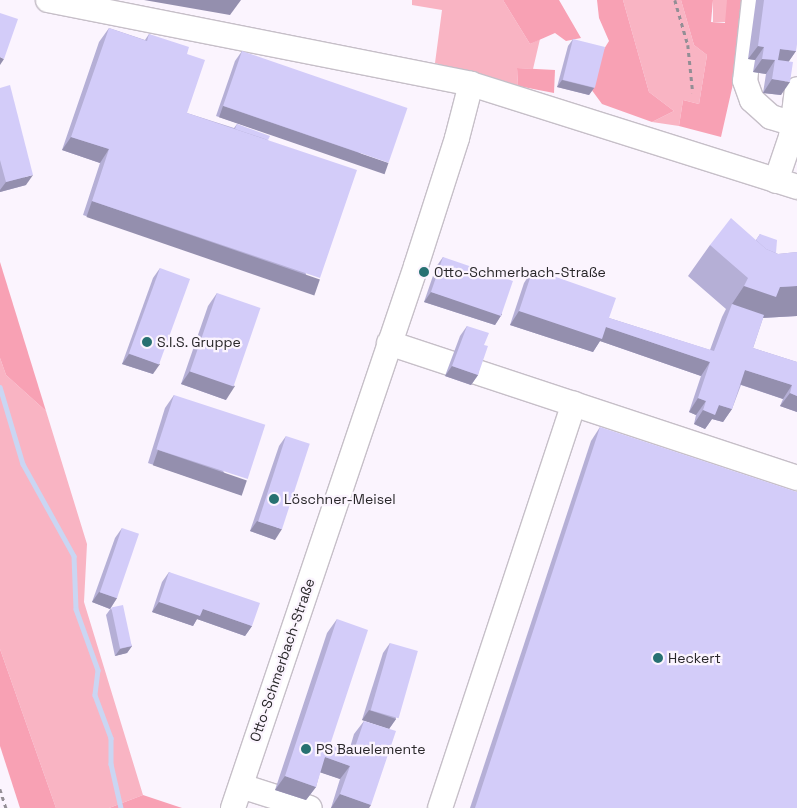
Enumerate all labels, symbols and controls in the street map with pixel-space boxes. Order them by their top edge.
place label: Otto-Schmerbach-Straße [434,264,606,280]
marker: Otto-Schmerbach-Straße [418,266,430,278]
place label: S.I.S. Gruppe [157,334,241,350]
marker: S.I.S. Gruppe [141,336,153,348]
place label: Löschner-Meisel [284,491,396,507]
marker: Löschner-Meisel [268,493,280,505]
street label: Otto-Schmerbach-Straße [246,576,318,744]
place label: Heckert [668,650,721,666]
marker: Heckert [652,652,664,664]
place label: PS Bauelemente [316,741,425,757]
marker: PS Bauelemente [300,743,312,755]

